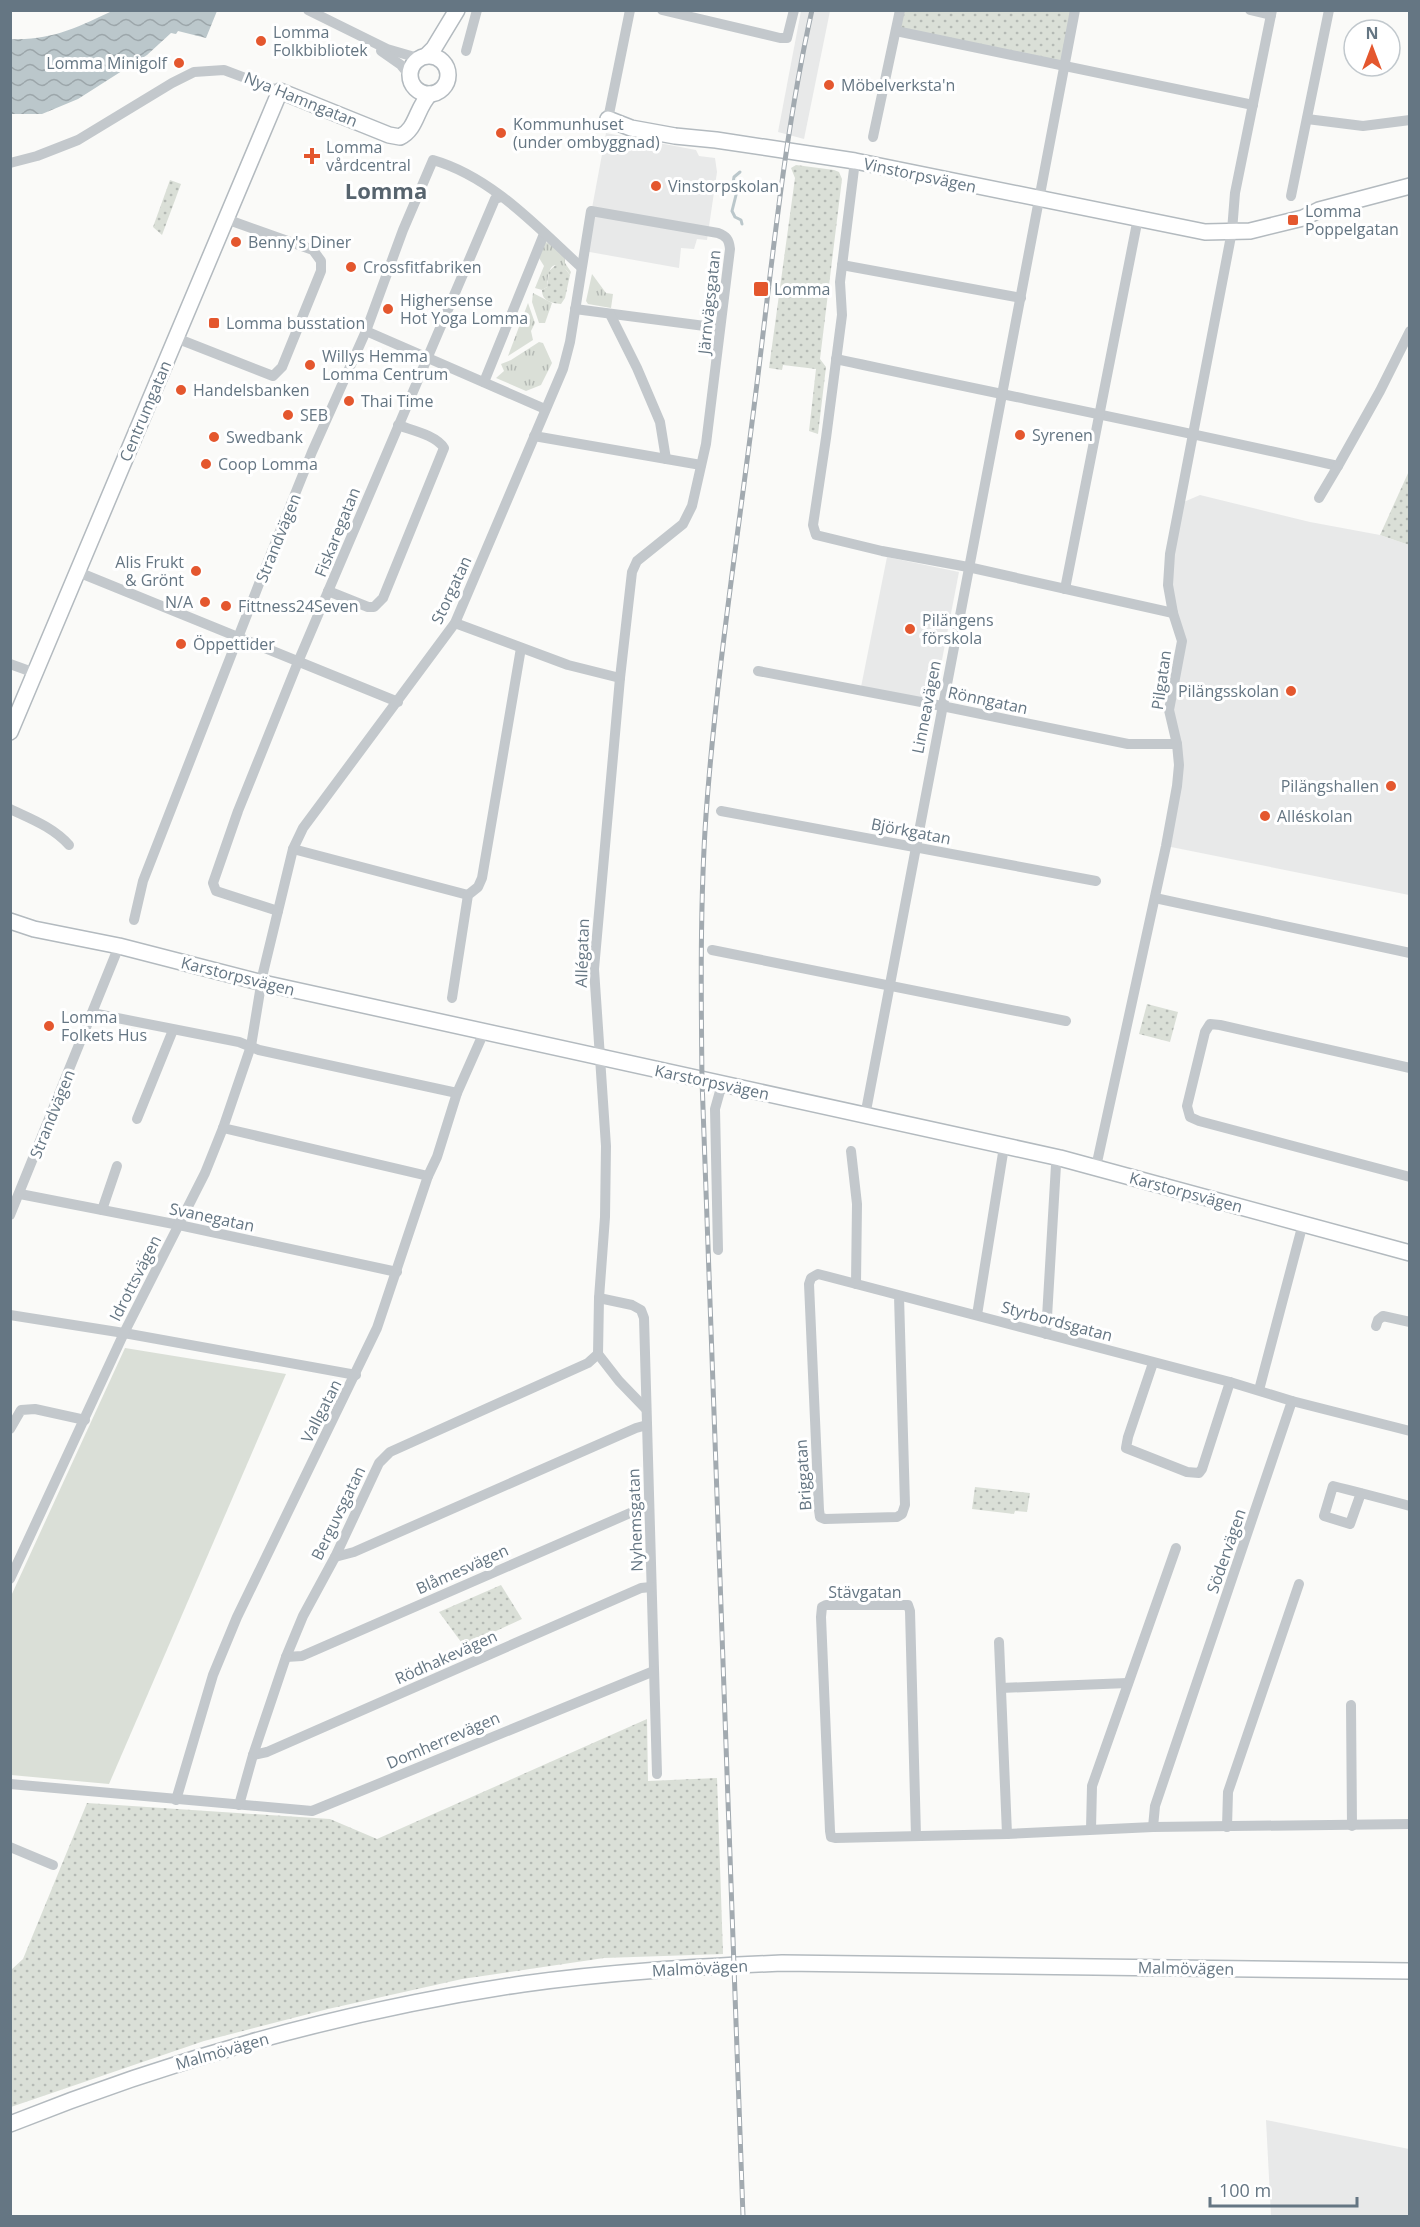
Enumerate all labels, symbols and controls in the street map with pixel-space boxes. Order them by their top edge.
north arrow [1342,18,1402,78]
place label: Lomma Folkbibliotek [273,21,368,61]
text: N [1365,22,1379,44]
marker: Lomma Folkbibliotek [254,34,268,48]
place label: Lomma Minigolf [46,52,169,74]
marker: Lomma Minigolf [172,56,186,70]
street label: Nya Hamngatan [241,66,361,132]
place label: Möbelverksta'n [841,74,955,96]
marker: Möbelverksta'n [822,78,836,92]
place label: Kommunhuset (under ombyggnad) [513,113,660,153]
marker: Kommunhuset (under ombyggnad) [494,126,508,140]
place label: Lomma vårdcentral [326,136,411,176]
marker: Lomma vårdcentral [303,147,321,165]
street label: Vinstorpsvägen [862,152,978,198]
district label: Lomma [345,175,427,205]
place label: Vinstorpskolan [668,175,779,197]
marker: Vinstorpskolan [649,179,663,193]
place label: Lomma Poppelgatan [1305,200,1399,240]
marker: Lomma Poppelgatan [1286,213,1300,227]
place label: Benny's Diner [248,231,352,253]
marker: Benny's Diner [229,235,243,249]
street label: Järnvägsgatan [692,249,725,357]
place label: Crossfitfabriken [363,256,481,278]
marker: Crossfitfabriken [344,260,358,274]
place label: Lomma [774,278,831,300]
marker: Lomma [752,280,770,298]
place label: Highersense Hot Yoga Lomma [400,289,528,329]
marker: Highersense Hot Yoga Lomma [381,302,395,316]
place label: Lomma busstation [226,312,365,334]
marker: Lomma busstation [207,316,221,330]
place label: Willys Hemma Lomma Centrum [322,345,448,385]
street label: Centrumgatan [114,357,176,465]
marker: Willys Hemma Lomma Centrum [303,358,317,372]
place label: Handelsbanken [193,379,310,401]
marker: Handelsbanken [174,383,188,397]
place label: Thai Time [361,390,433,412]
marker: Thai Time [342,394,356,408]
place label: SEB [300,404,328,426]
marker: SEB [281,408,295,422]
place label: Syrenen [1032,424,1093,446]
place label: Swedbank [226,426,303,448]
marker: Syrenen [1013,428,1027,442]
marker: Swedbank [207,430,221,444]
place label: Coop Lomma [218,453,318,475]
marker: Coop Lomma [199,457,213,471]
street label: Fiskaregatan [309,484,365,580]
street label: Strandvägen [250,490,306,586]
place label: Alis Frukt & Grönt [115,551,184,591]
street label: Storgatan [426,552,476,628]
marker: Alis Frukt & Grönt [189,564,203,578]
place label: N/A [165,591,194,613]
marker: N/A [198,595,212,609]
place label: Fittness24Seven [238,595,359,617]
marker: Fittness24Seven [219,599,233,613]
place label: Pilängens förskola [922,609,994,649]
marker: Pilängens förskola [903,622,917,636]
place label: Öppettider [193,633,275,655]
marker: Öppettider [174,637,188,651]
street label: Pilgatan [1146,649,1176,711]
street label: Linneavägen [906,659,946,755]
place label: Pilängsskolan [1178,680,1279,702]
street label: Rönngatan [946,681,1030,719]
marker: Pilängsskolan [1284,684,1298,698]
place label: Pilängshallen [1281,775,1379,797]
marker: Pilängshallen [1384,779,1398,793]
place label: Alléskolan [1277,805,1353,827]
marker: Alléskolan [1258,809,1272,823]
street label: Björkgatan [869,812,953,850]
street label: Allégatan [570,918,594,988]
street label: Karstorpsvägen [179,951,297,1001]
place label: Lomma Folkets Hus [61,1006,147,1046]
marker: Lomma Folkets Hus [42,1019,56,1033]
street label: Karstorpsvägen [653,1059,771,1105]
street label: Strandvägen [24,1066,80,1162]
street label: Karstorpsvägen [1127,1166,1245,1218]
street label: Svanegatan [167,1197,257,1237]
street label: Idrottsvägen [104,1231,166,1325]
street label: Styrbordsgatan [999,1296,1115,1346]
street label: Vallgatan [296,1375,346,1447]
street label: Briggatan [790,1439,816,1511]
street label: Berguvsgatan [306,1462,370,1564]
street label: Nyhemsgatan [622,1468,648,1572]
street label: Södervägen [1201,1506,1251,1596]
street label: Blåmesvägen [412,1539,512,1599]
street label: Stävgatan [828,1581,902,1603]
street label: Rödhakevägen [391,1625,501,1689]
street label: Domherrevägen [383,1706,503,1774]
street label: Malmövägen [651,1954,749,1982]
street label: Malmövägen [1138,1956,1234,1980]
street label: Malmövägen [173,2027,271,2075]
scale bar [1210,2170,1357,2208]
text: 100 m [1219,2178,1271,2202]

